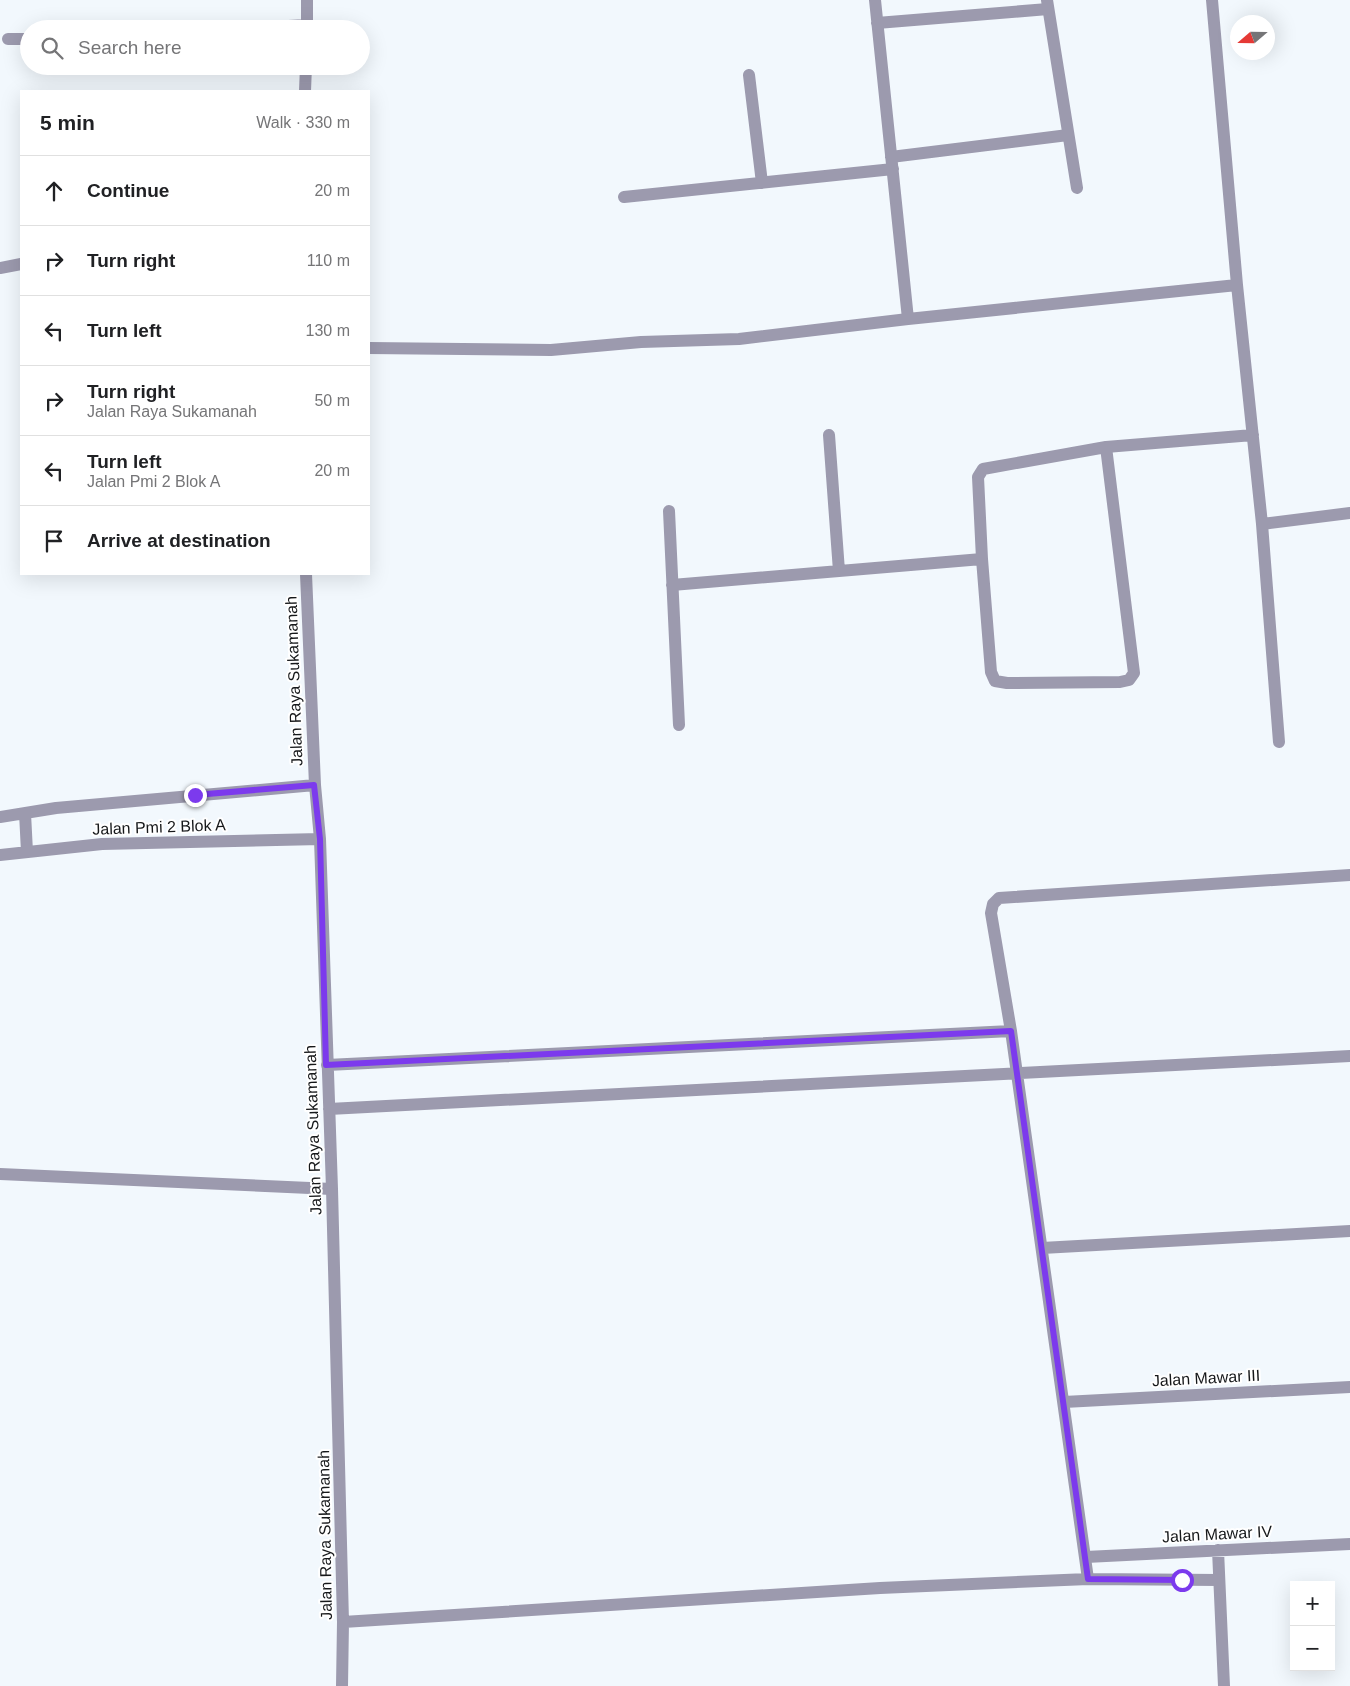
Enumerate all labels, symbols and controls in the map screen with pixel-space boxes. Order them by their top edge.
north arrow [1230,15,1275,60]
search box [20,20,370,75]
icon: search [38,34,66,62]
text: Search here [78,37,182,58]
text: 5 min [40,111,95,134]
text: Walk · 330 m [256,114,350,131]
icon: ahead [40,177,68,205]
text: Continue [87,180,169,201]
text: 20 m [314,182,350,199]
icon: right [40,247,68,275]
text: Turn right [87,250,175,271]
text: 110 m [307,252,350,269]
icon: left [40,317,68,345]
text: Turn left [87,320,162,341]
text: 130 m [306,322,350,339]
text: Turn right [87,381,175,402]
icon: right [40,387,68,415]
text: 50 m [314,392,350,409]
text: Jalan Raya Sukamanah [87,403,257,420]
text: Turn left [87,451,162,472]
icon: left [40,457,68,485]
text: 20 m [314,462,350,479]
text: Jalan Pmi 2 Blok A [87,473,220,490]
icon: arrive [40,527,68,555]
text: Arrive at destination [87,530,271,551]
street label: Jalan Raya Sukamanah [283,596,305,766]
route end [184,784,207,807]
street label: Jalan Pmi 2 Blok A [92,816,226,838]
street label: Jalan Raya Sukamanah [302,1045,324,1215]
street label: Jalan Mawar III [1151,1367,1261,1389]
street label: Jalan Raya Sukamanah [315,1450,335,1620]
street label: Jalan Mawar IV [1161,1523,1273,1545]
route start [1171,1569,1194,1592]
map controls [1290,1581,1335,1671]
button: + [1290,1581,1335,1626]
button: − [1290,1626,1335,1671]

